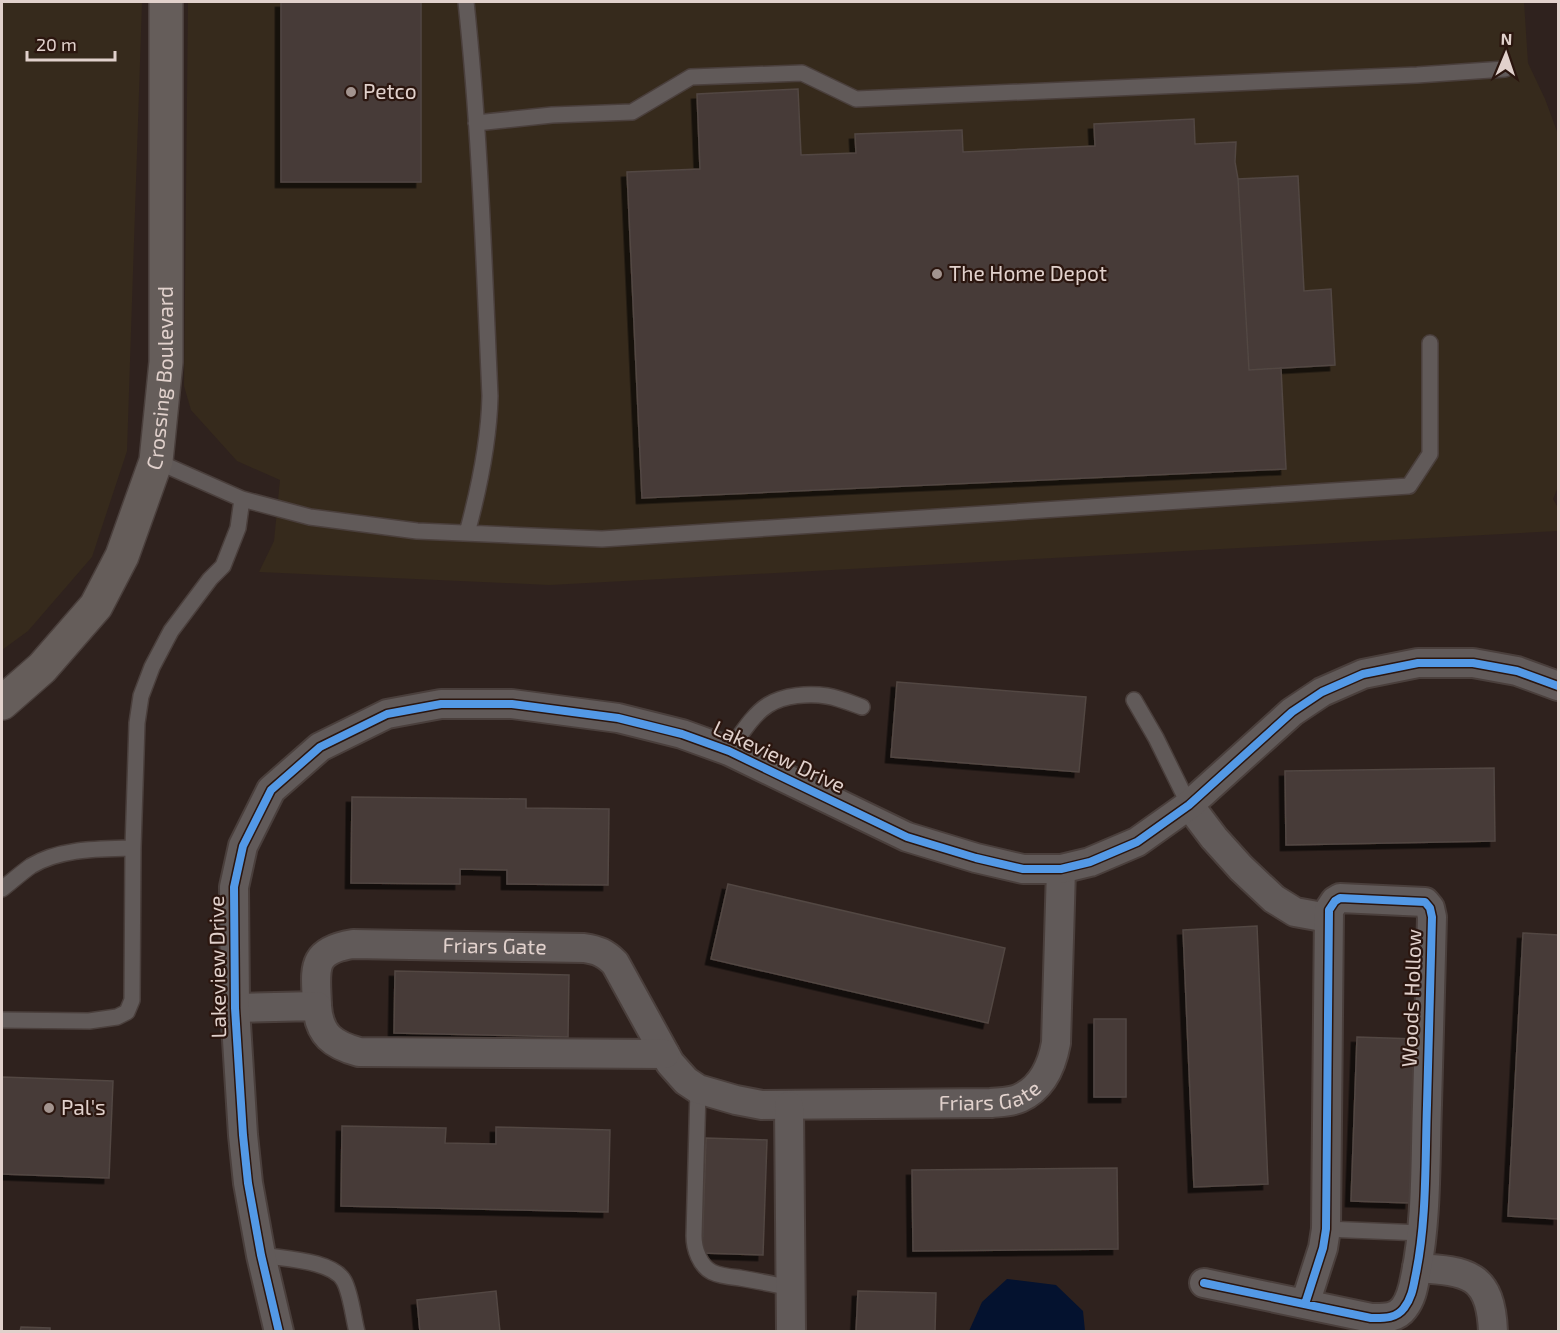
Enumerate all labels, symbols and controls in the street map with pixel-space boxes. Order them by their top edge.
scale bar [27,24,116,62]
north arrow [1476,24,1536,84]
text: N [1500,29,1513,48]
text: 20 m [36,33,77,55]
place label: Petco [363,78,417,103]
marker: Petco [344,85,358,99]
place label: The Home Depot [949,260,1107,285]
marker: The Home Depot [930,267,944,281]
street label: Crossing Boulevard [140,286,177,473]
street label: Lakeview Drive [710,714,850,797]
street label: Lakeview Drive [203,895,230,1039]
street label: Woods Hollow [1396,928,1425,1068]
street label: Friars Gate [442,932,547,958]
street label: Friars Gate [939,1075,1045,1114]
place label: Pal's [61,1094,106,1119]
marker: Pal's [42,1101,56,1115]

